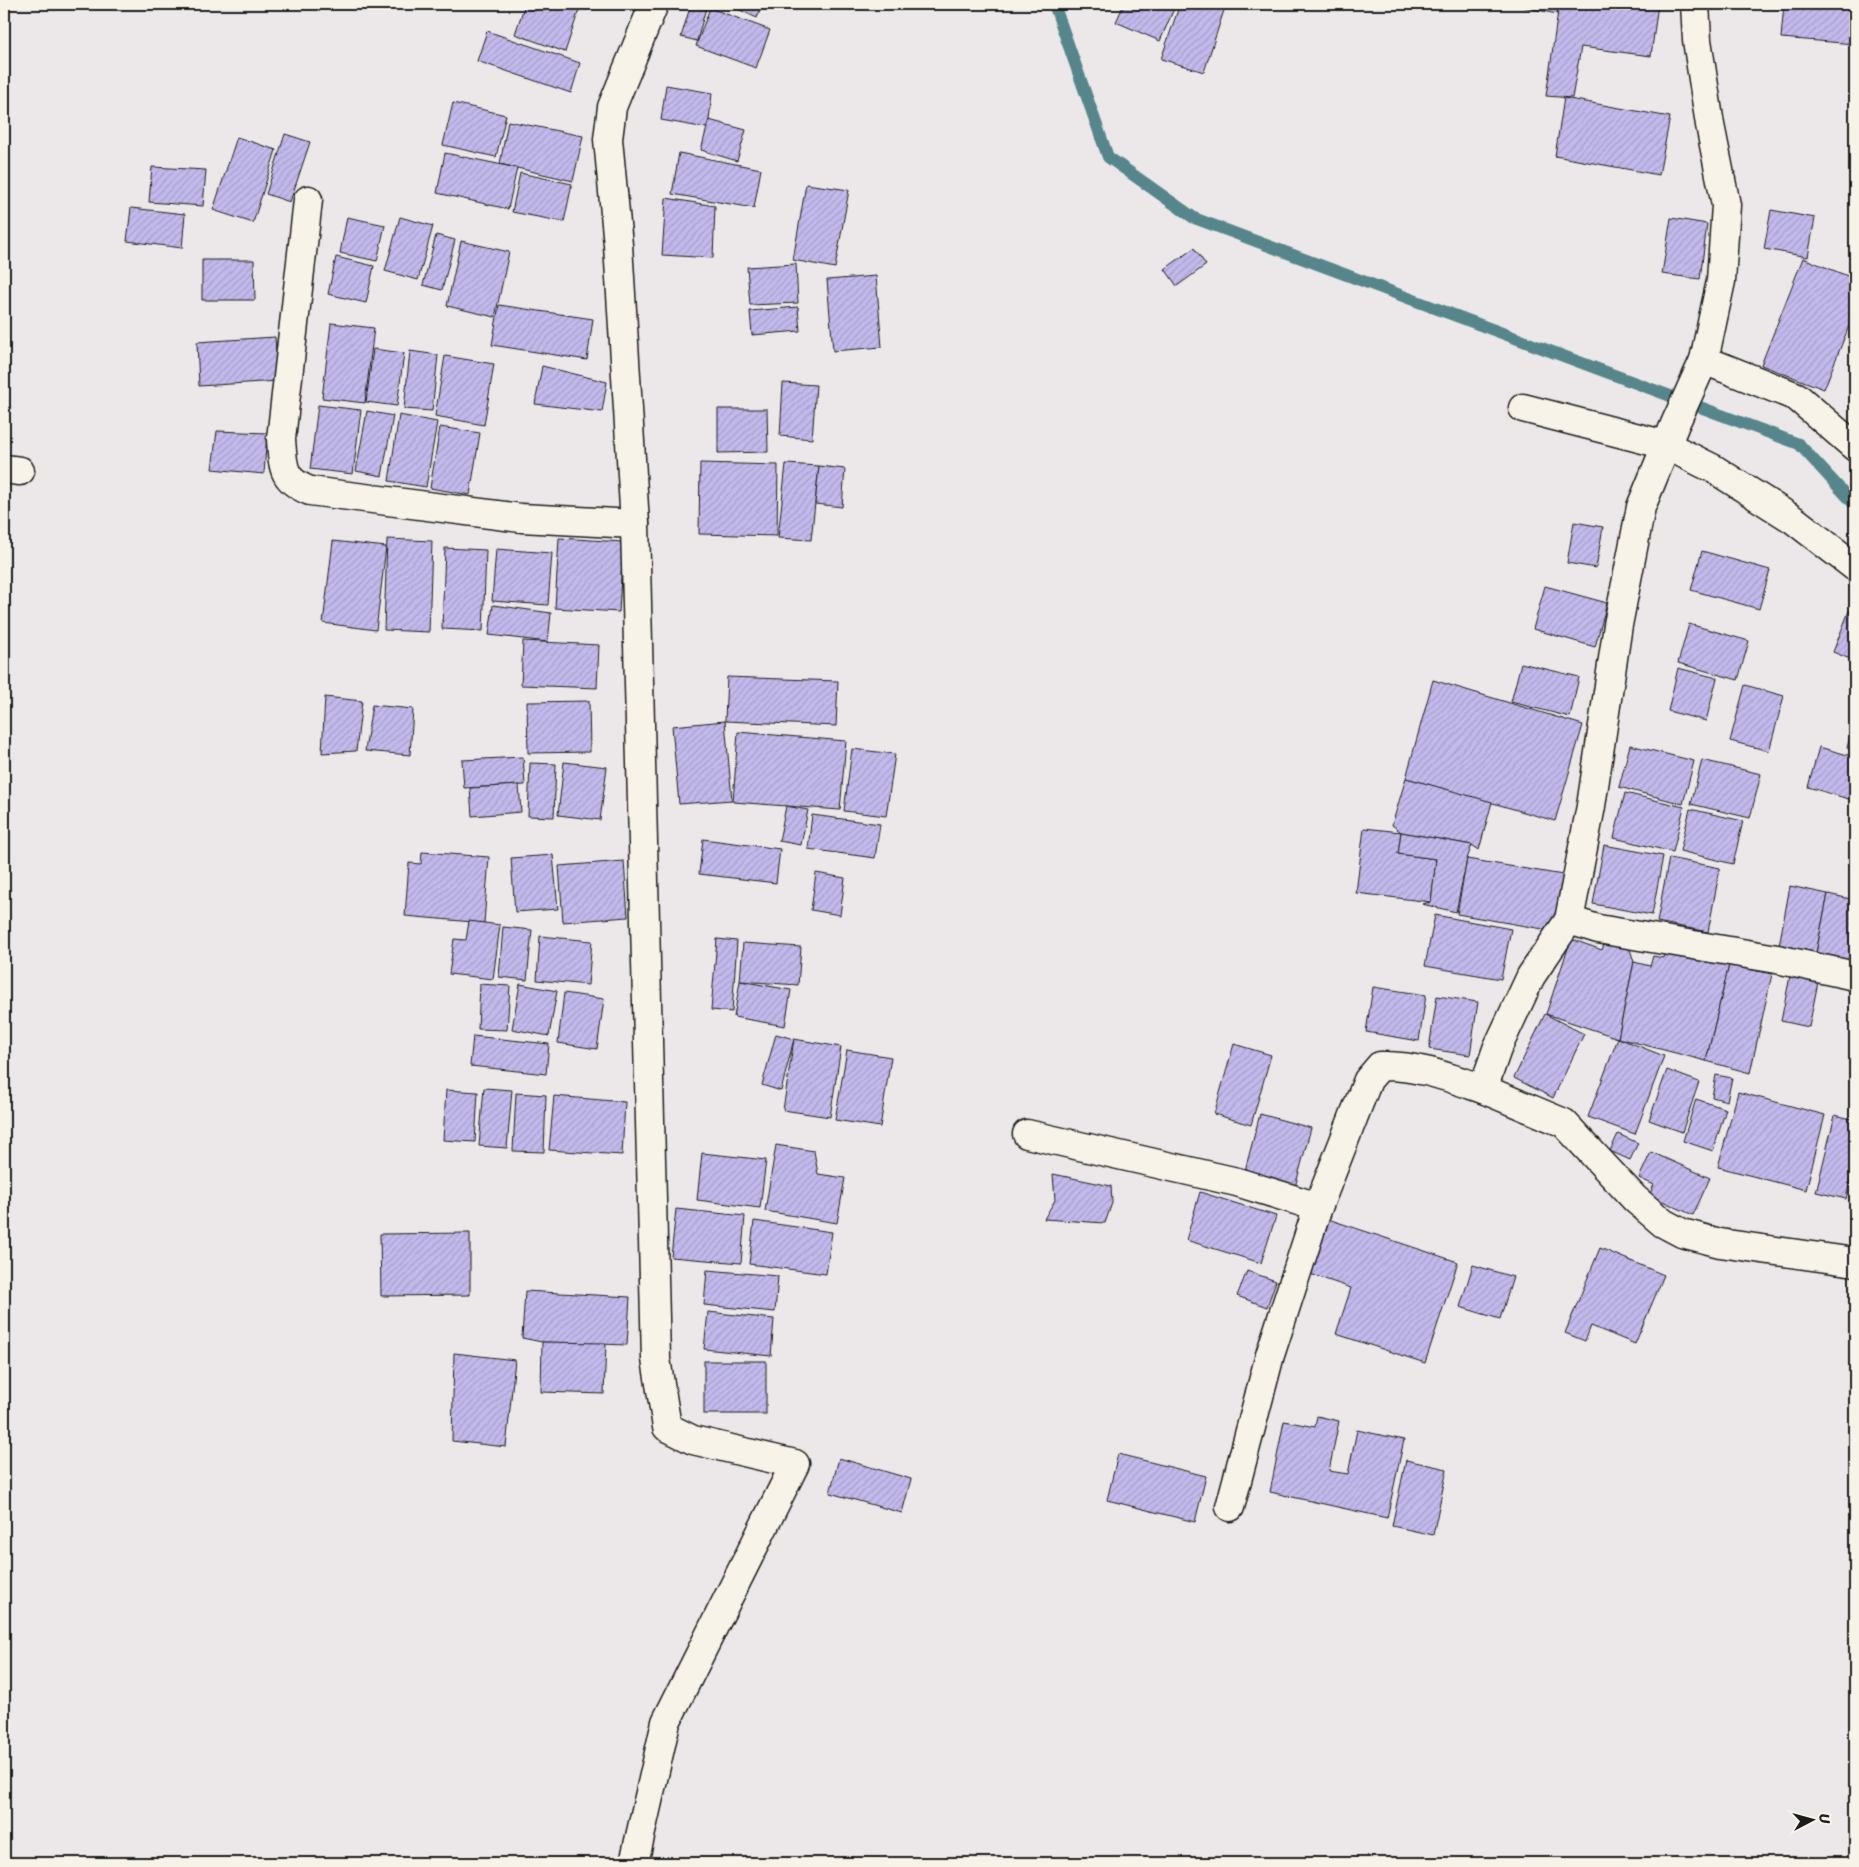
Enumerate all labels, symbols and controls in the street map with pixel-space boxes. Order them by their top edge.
north arrow [1786,1794,1836,1844]
text: U [1812,1813,1837,1825]

